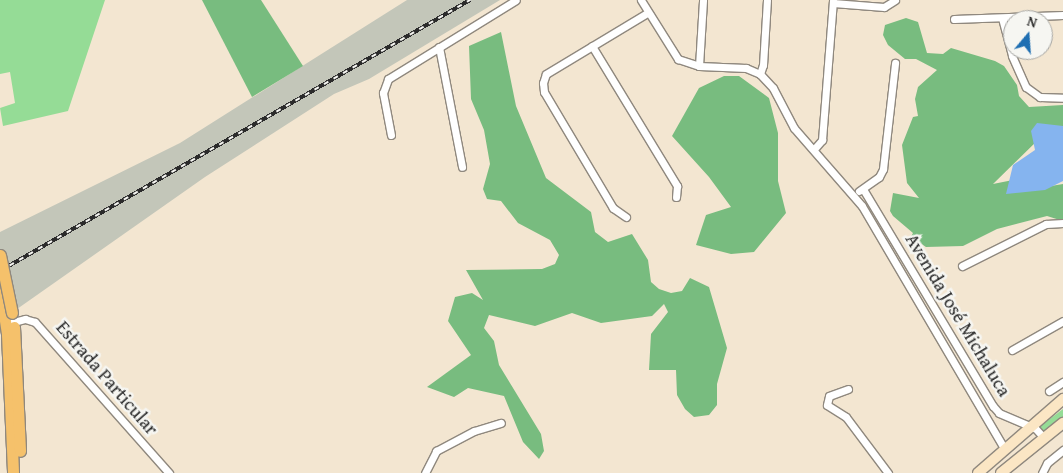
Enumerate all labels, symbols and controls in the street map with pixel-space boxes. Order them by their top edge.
north arrow [1003,10,1053,60]
text: N [1025,11,1040,33]
street label: Avenida José Michaluca [900,229,1016,401]
street label: Estrada Particular [51,316,163,440]

